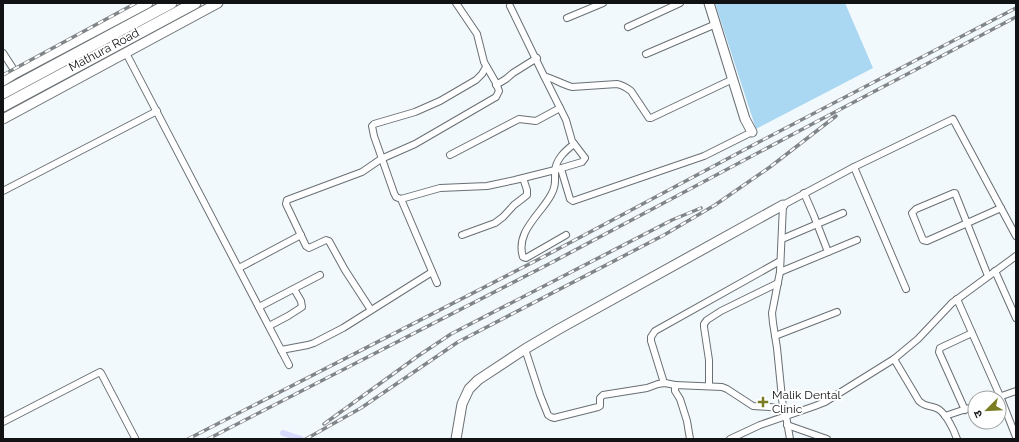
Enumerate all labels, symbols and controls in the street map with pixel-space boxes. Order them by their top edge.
street label: Mathura Road [66,26,142,74]
place label: Malik Dental Clinic [772,388,841,416]
north arrow [967,390,1007,430]
marker: Malik Dental Clinic [757,396,769,408]
text: उ [971,408,986,419]

